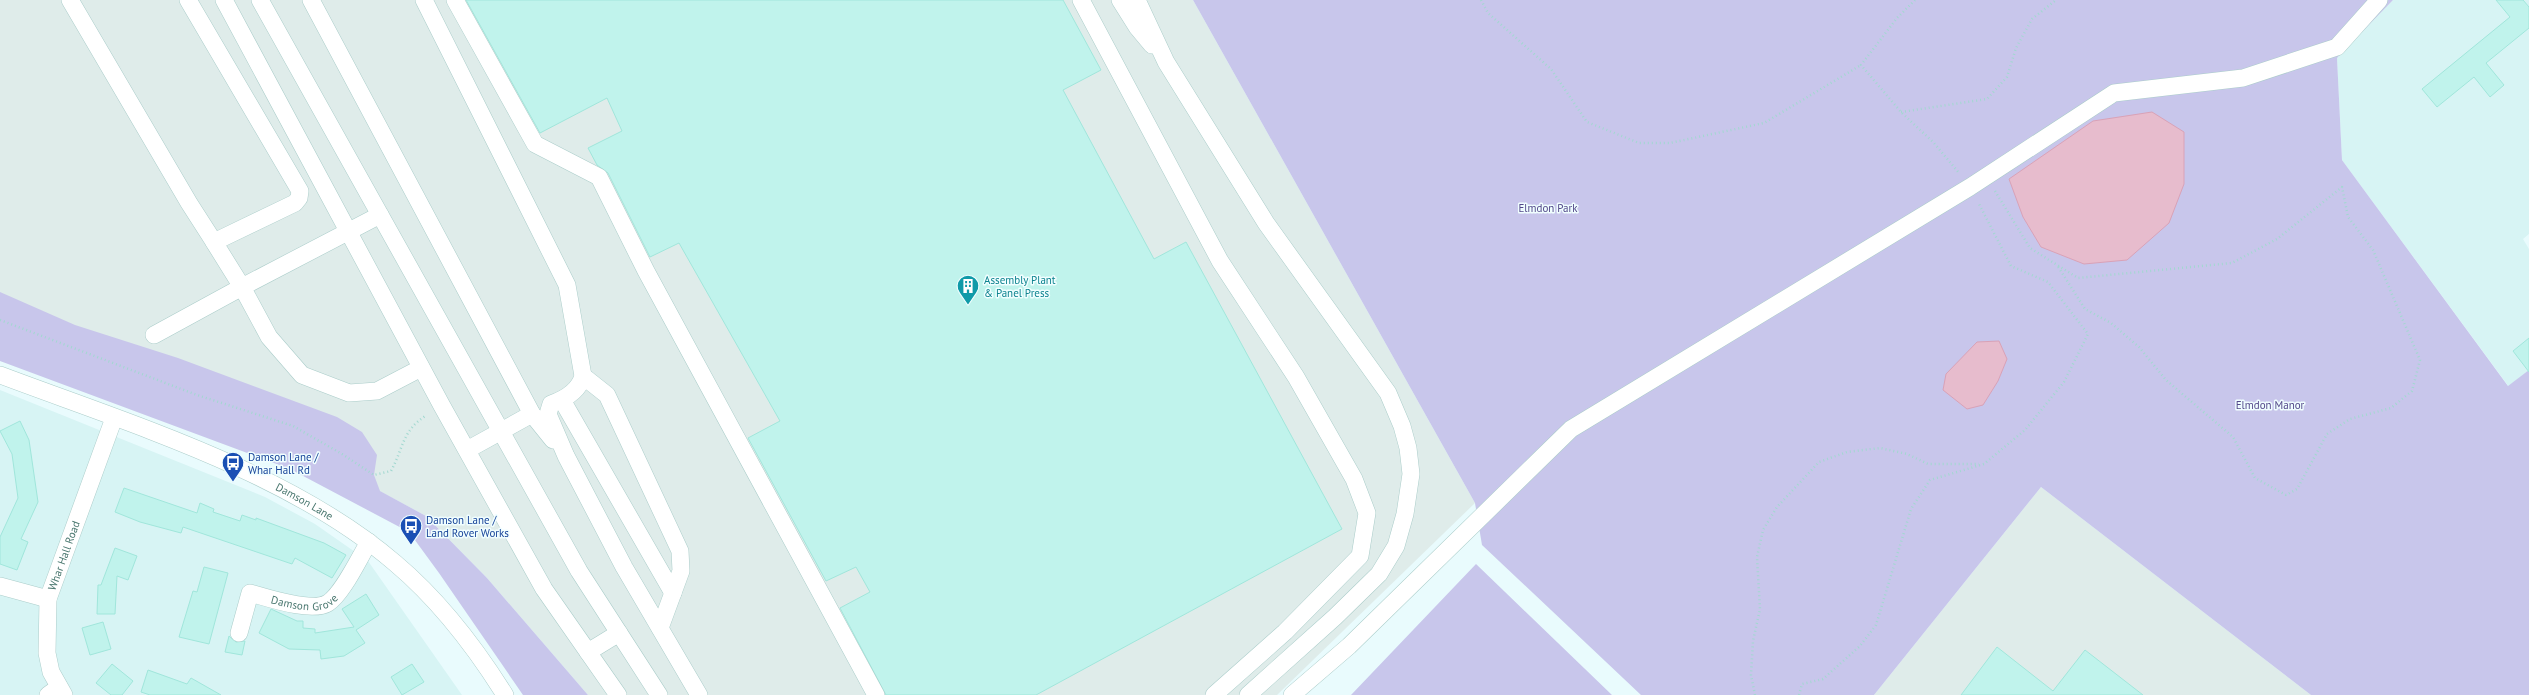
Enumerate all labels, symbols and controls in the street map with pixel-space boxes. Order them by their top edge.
park label: Elmdon Park [1518,201,1578,215]
building icon: Assembly Plant & Panel Press [955,273,981,306]
place label: Assembly Plant & Panel Press [984,273,1056,300]
park label: Elmdon Manor [2236,398,2305,412]
bus stop icon: Damson Lane / Whar Hall Rd [220,450,246,483]
place label: Damson Lane / Whar Hall Rd [248,450,320,477]
street label: Damson Lane [273,480,336,523]
bus stop icon: Damson Lane / Land Rover Works [398,513,424,546]
place label: Damson Lane / Land Rover Works [426,513,509,540]
street label: Whar Hall Road [45,519,83,592]
street label: Damson Grove [270,591,341,613]

